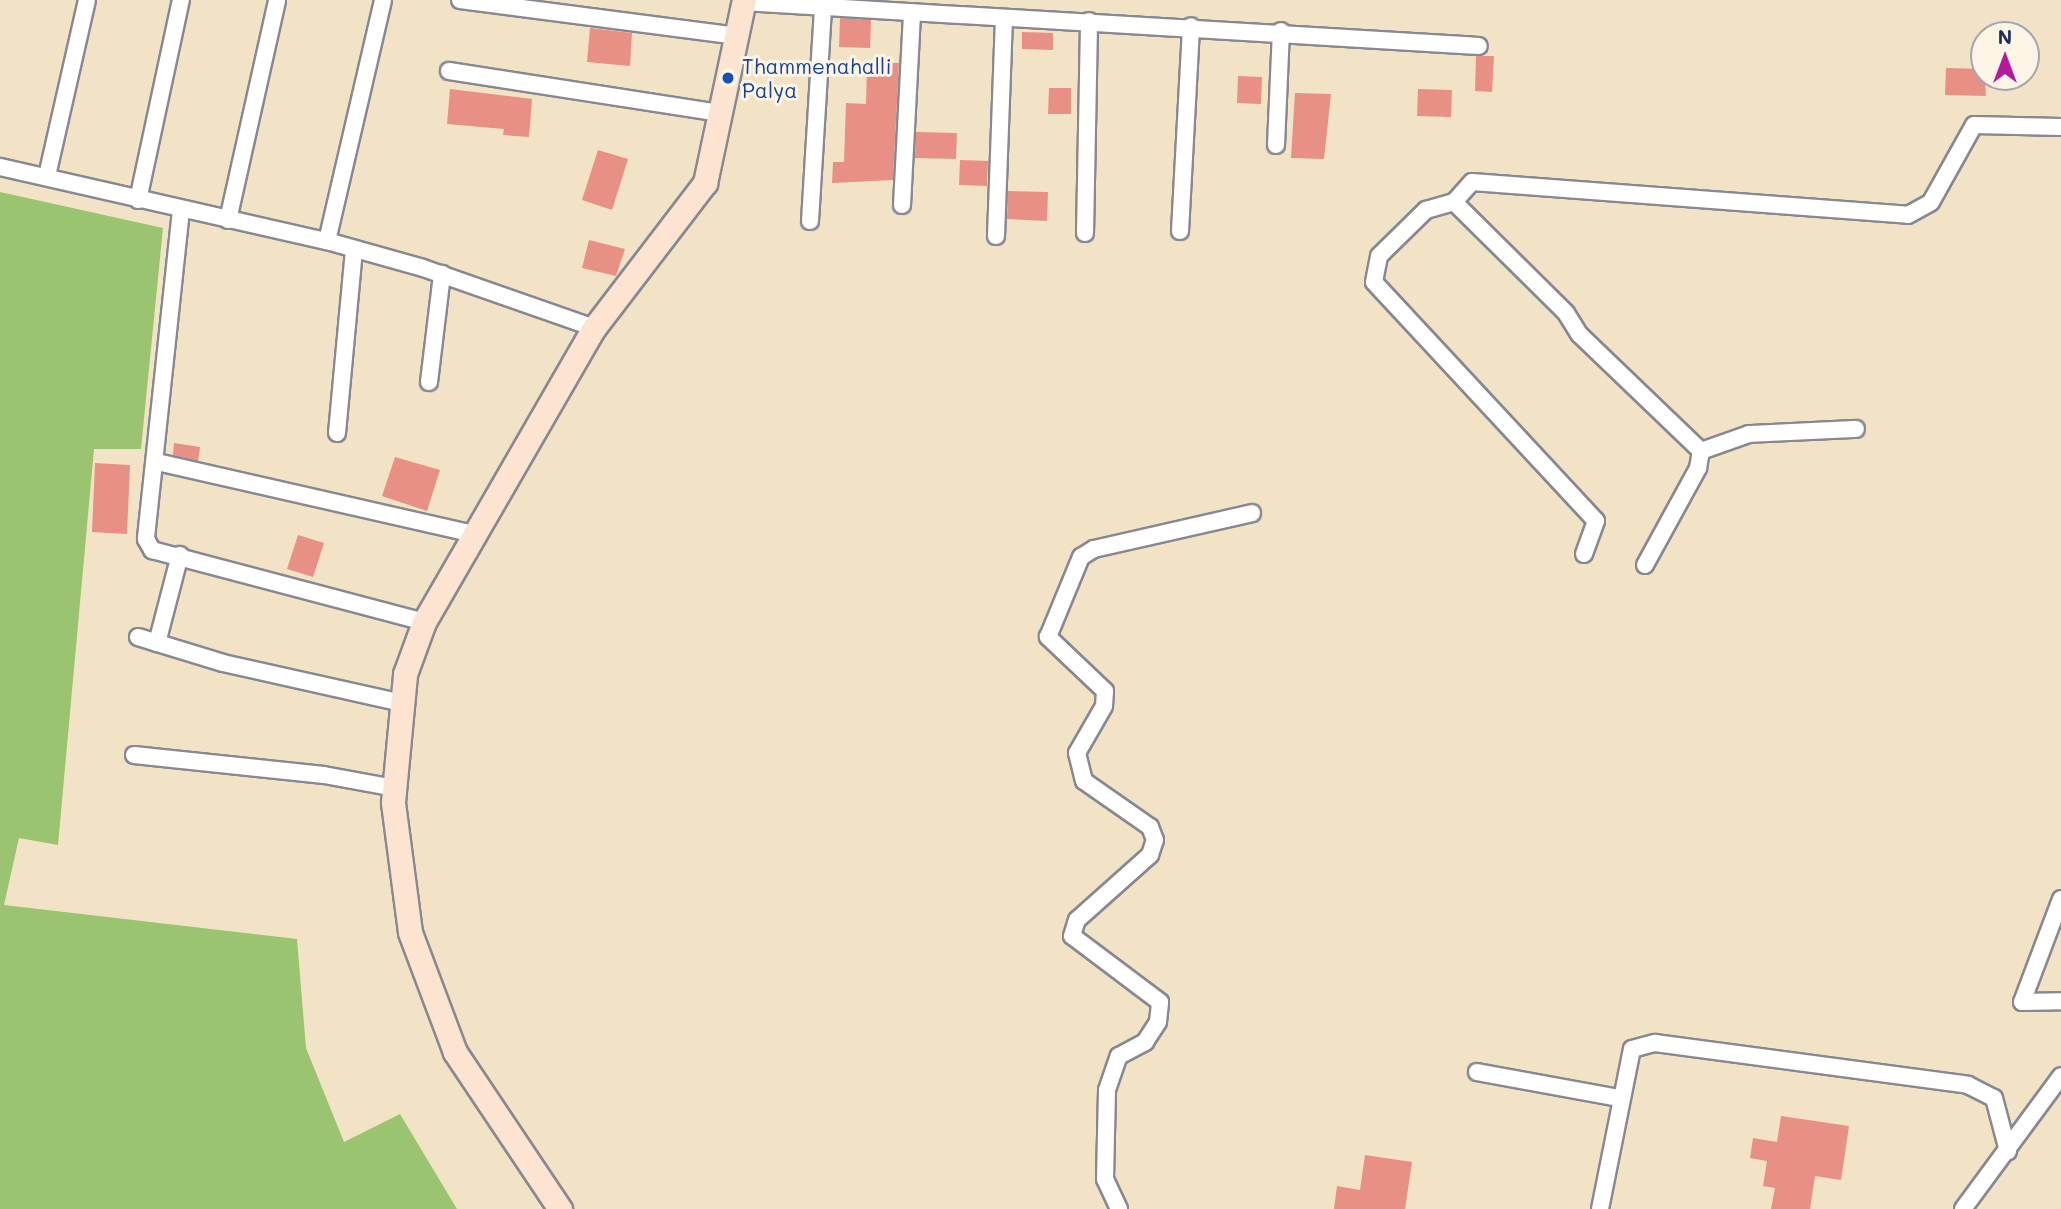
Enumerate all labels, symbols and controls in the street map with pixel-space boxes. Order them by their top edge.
north arrow [1970,21,2040,91]
text: N [1998,24,2012,49]
place label: Thammenahalli Palya [742,53,892,103]
marker: Thammenahalli Palya [720,70,736,86]

